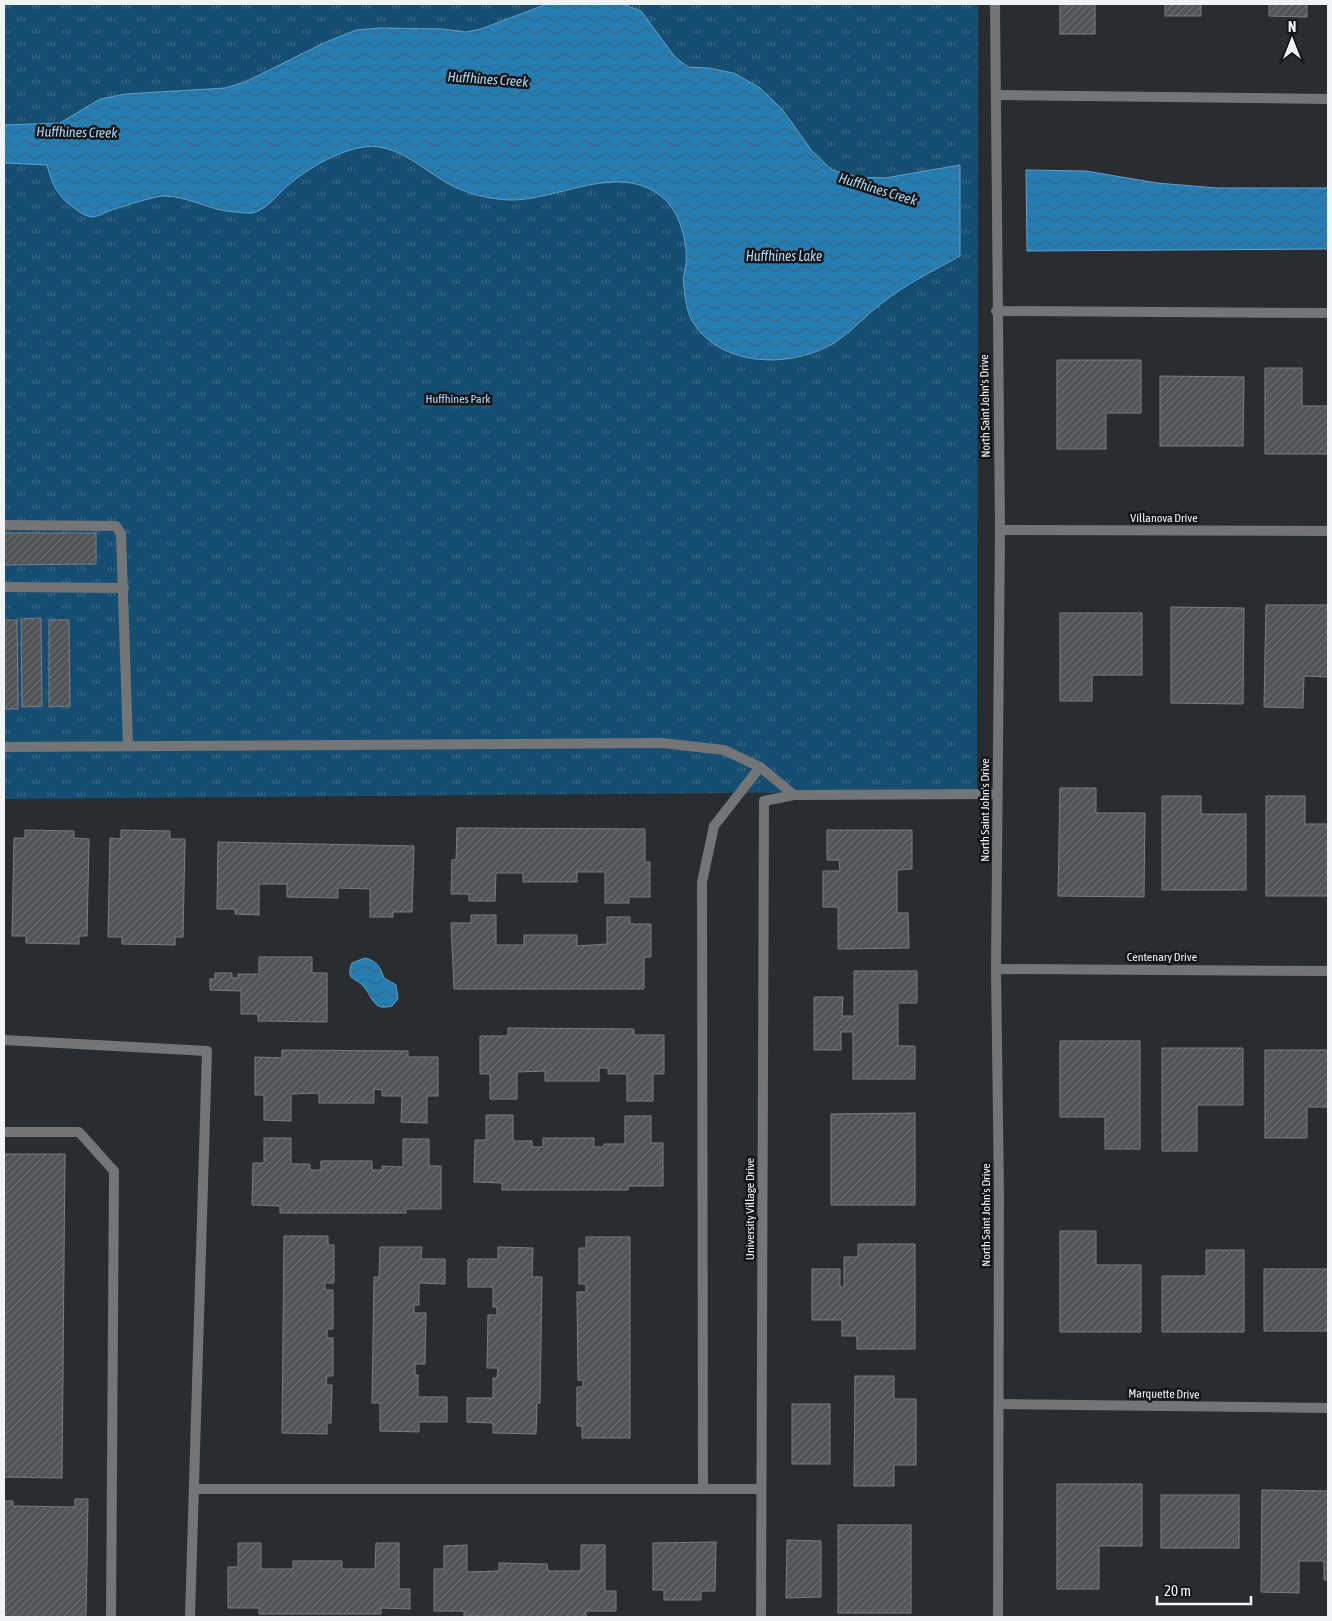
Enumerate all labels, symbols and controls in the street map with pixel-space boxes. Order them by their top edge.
north arrow [1267,15,1317,65]
text: N [1288,19,1296,35]
water label: Huffhines Creek [447,68,530,90]
water label: Huffhines Creek [36,123,119,141]
water label: Huffhines Creek [837,169,920,209]
water label: Huffhines Lake [746,248,822,264]
street label: North Saint John's Drive [977,354,993,458]
park label: Huffhines Park [425,392,491,406]
street label: Villanova Drive [1130,511,1198,525]
street label: North Saint John's Drive [978,758,992,862]
street label: Centenary Drive [1127,950,1197,964]
street label: University Village Drive [743,1158,757,1260]
street label: North Saint John's Drive [979,1163,993,1267]
street label: Marquette Drive [1128,1386,1200,1402]
scale bar [1157,1574,1251,1606]
text: 20 m [1164,1582,1191,1599]

